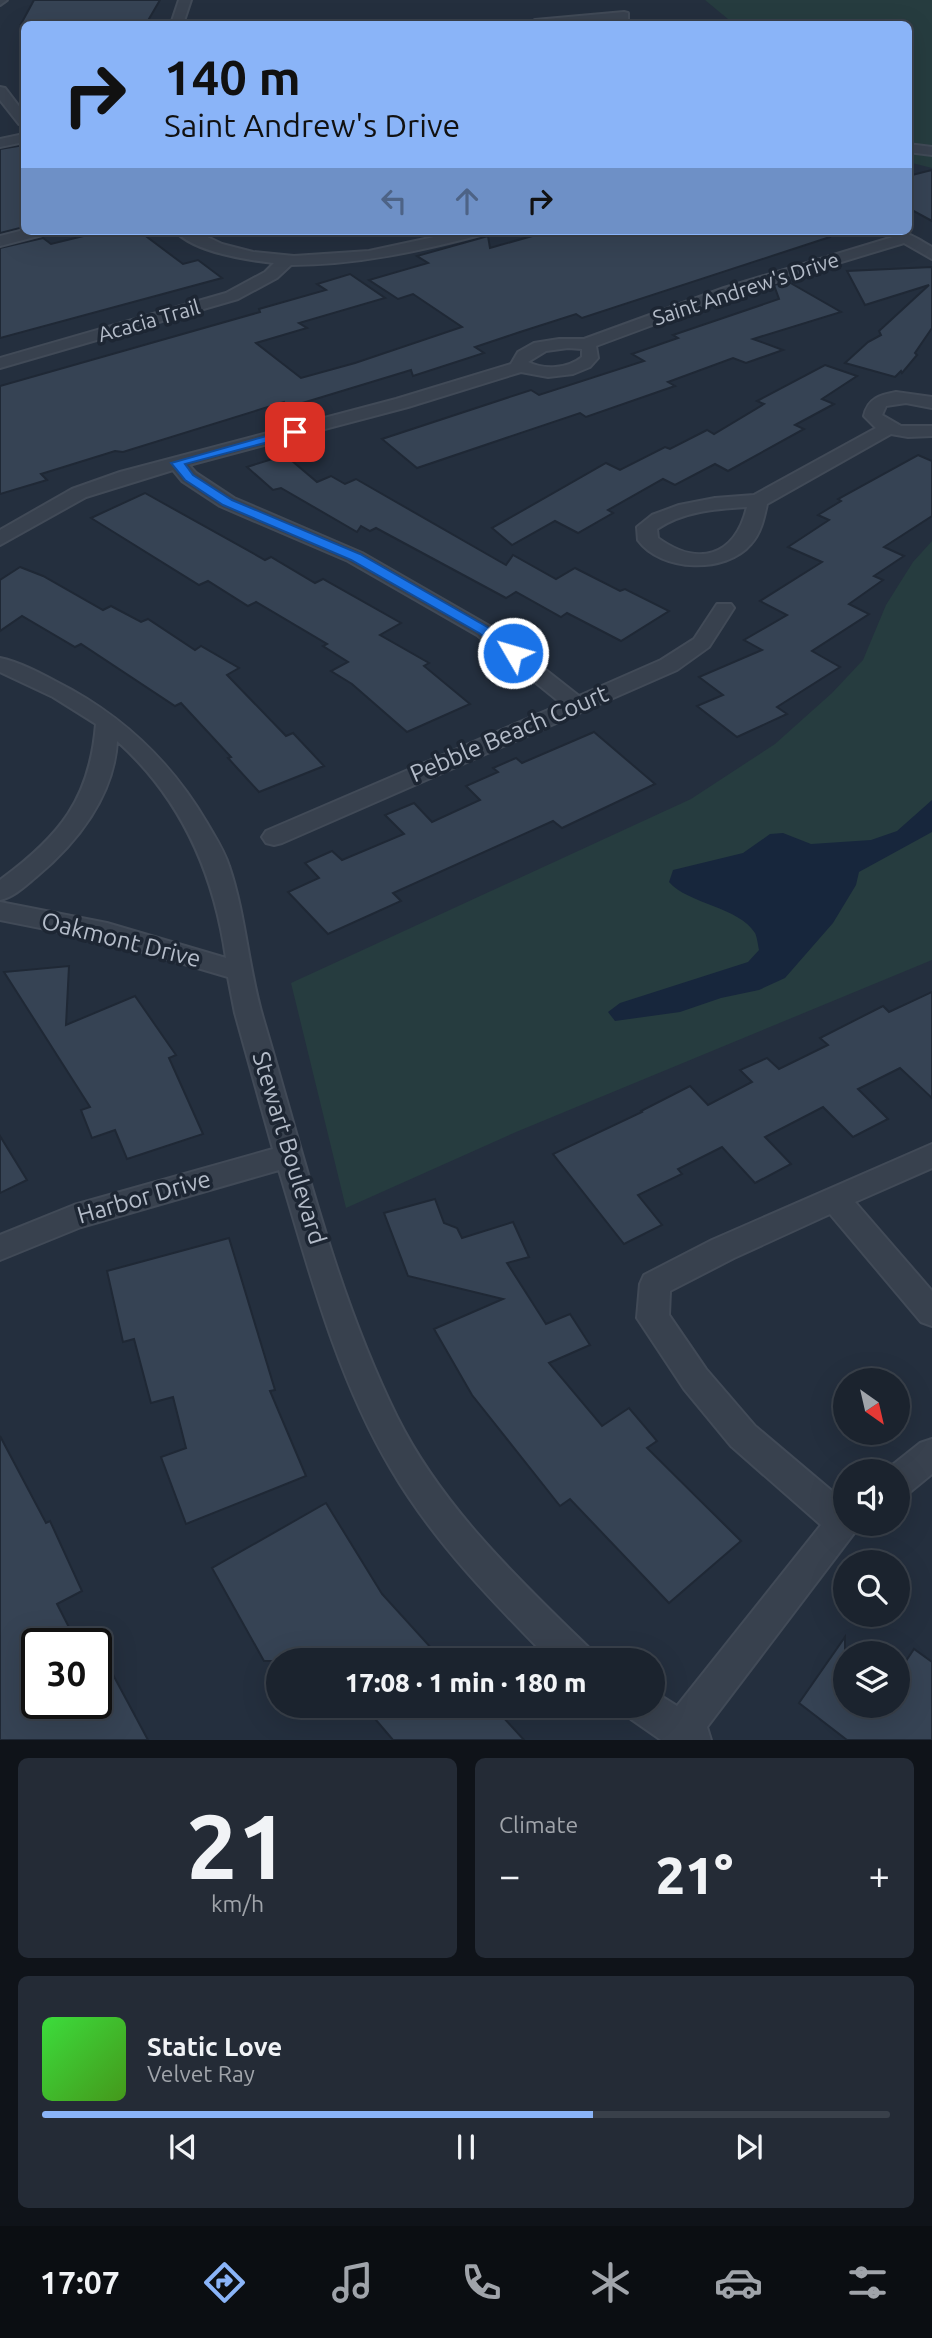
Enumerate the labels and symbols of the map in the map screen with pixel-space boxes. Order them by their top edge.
street label: Saint Andrew's Drive [650,247,842,329]
street label: Acacia Trail [95,294,202,346]
pin [265,402,325,462]
position arrow [476,616,550,690]
street label: Pebble Beach Court [406,679,612,787]
street label: Oakmont Drive [39,907,204,972]
street label: Stewart Boulevard [247,1048,332,1247]
street label: Harbor Drive [74,1165,214,1228]
north arrow [833,1368,910,1446]
speed limit sign: 30 [21,1628,112,1719]

